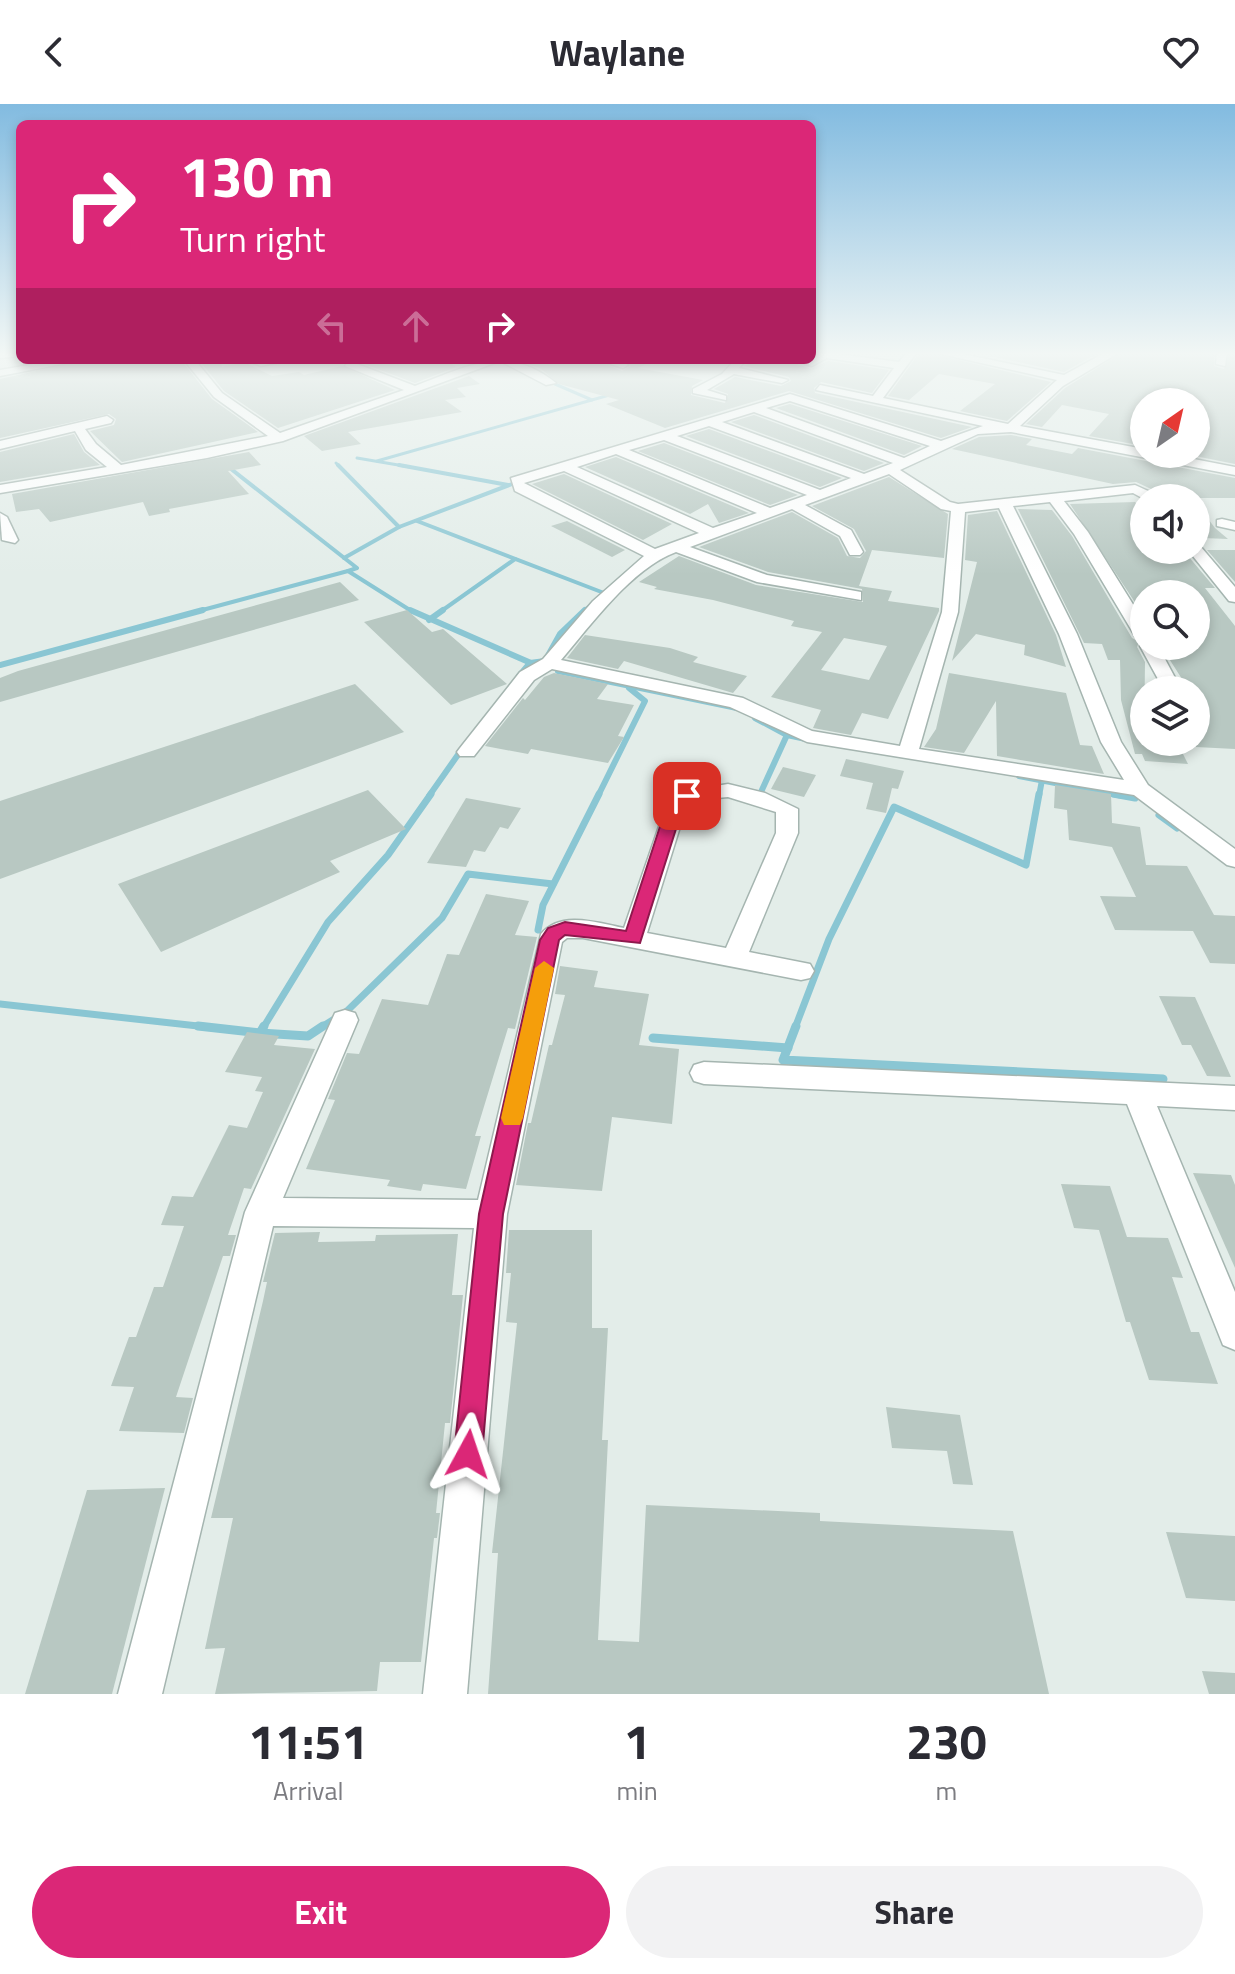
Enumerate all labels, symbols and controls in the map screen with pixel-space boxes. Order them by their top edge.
text: Waylane [550,25,685,80]
icon: back [32,30,76,74]
icon: heart [1159,30,1203,74]
text: 130 m [180,134,333,219]
icon: right [48,152,152,256]
text: Turn right [180,211,325,266]
icon: left [310,304,354,348]
icon: ahead [394,304,438,348]
icon: right [478,304,522,348]
north arrow [1130,388,1210,468]
map controls [1130,388,1210,756]
button: sound [1130,484,1210,564]
button: search [1130,580,1210,660]
button: layers [1130,676,1210,756]
pin [653,762,721,830]
icon: arrive [665,774,709,818]
position arrow [426,1412,510,1496]
text: 11:51 [248,1705,368,1778]
text: 1 [624,1705,651,1778]
text: 230 [906,1705,987,1778]
text: Arrival [273,1771,343,1810]
text: min [616,1771,658,1810]
text: m [936,1771,957,1810]
button: Exit [32,1866,610,1958]
button: Share [626,1866,1203,1958]

